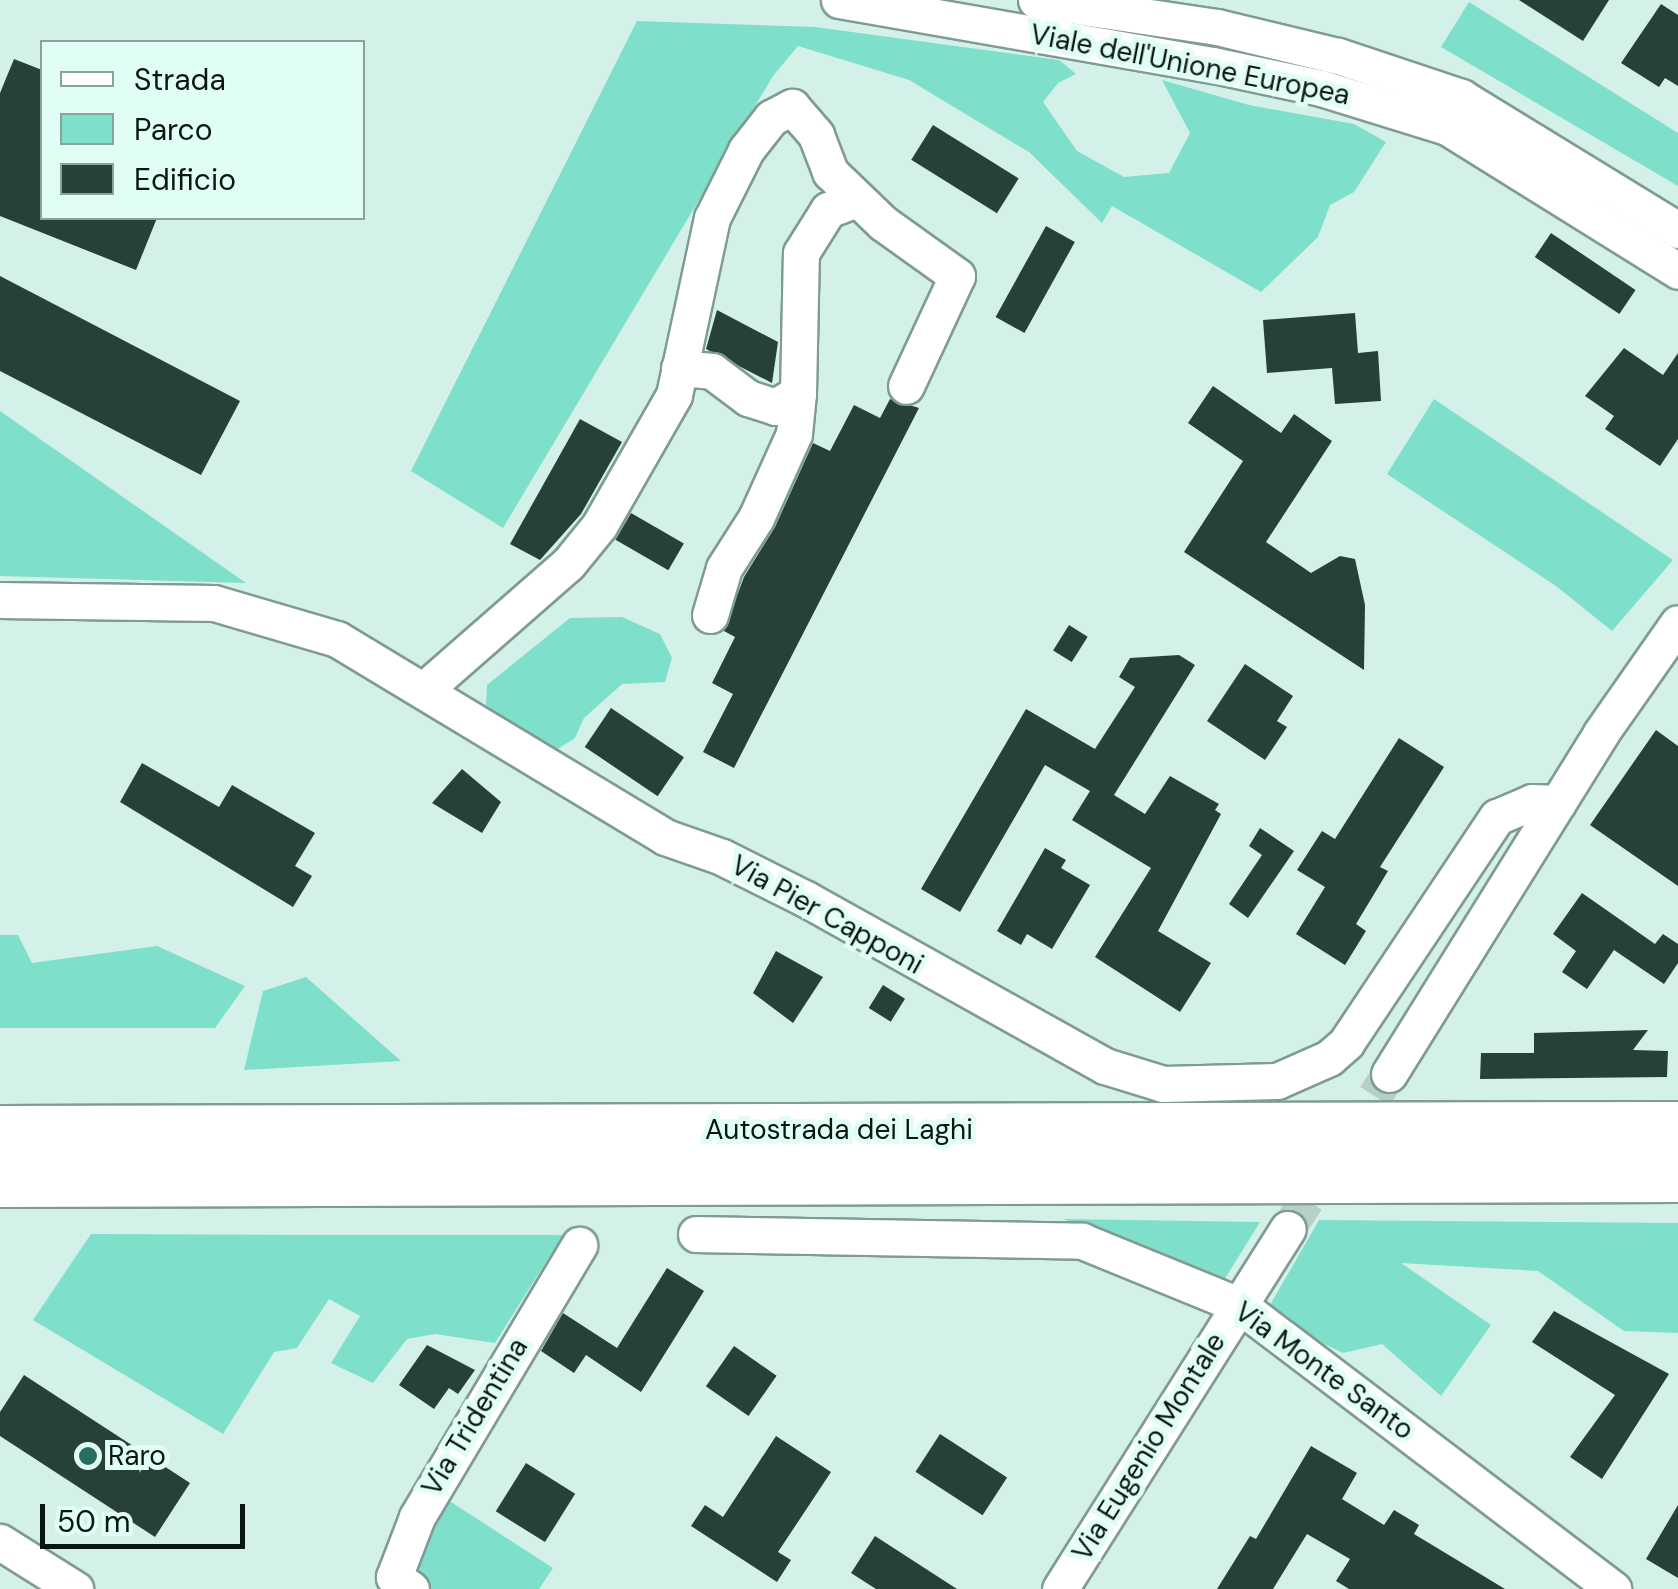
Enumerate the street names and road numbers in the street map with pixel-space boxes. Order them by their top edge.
street label: Viale dell'Unione Europea [1027,18,1353,112]
street label: Via Pier Capponi [725,848,929,982]
street label: Autostrada dei Laghi [705,1113,973,1147]
street label: Via Monte Santo [1228,1295,1420,1447]
street label: Via Eugenio Montale [1065,1327,1233,1567]
street label: Via Tridentina [415,1332,535,1502]

